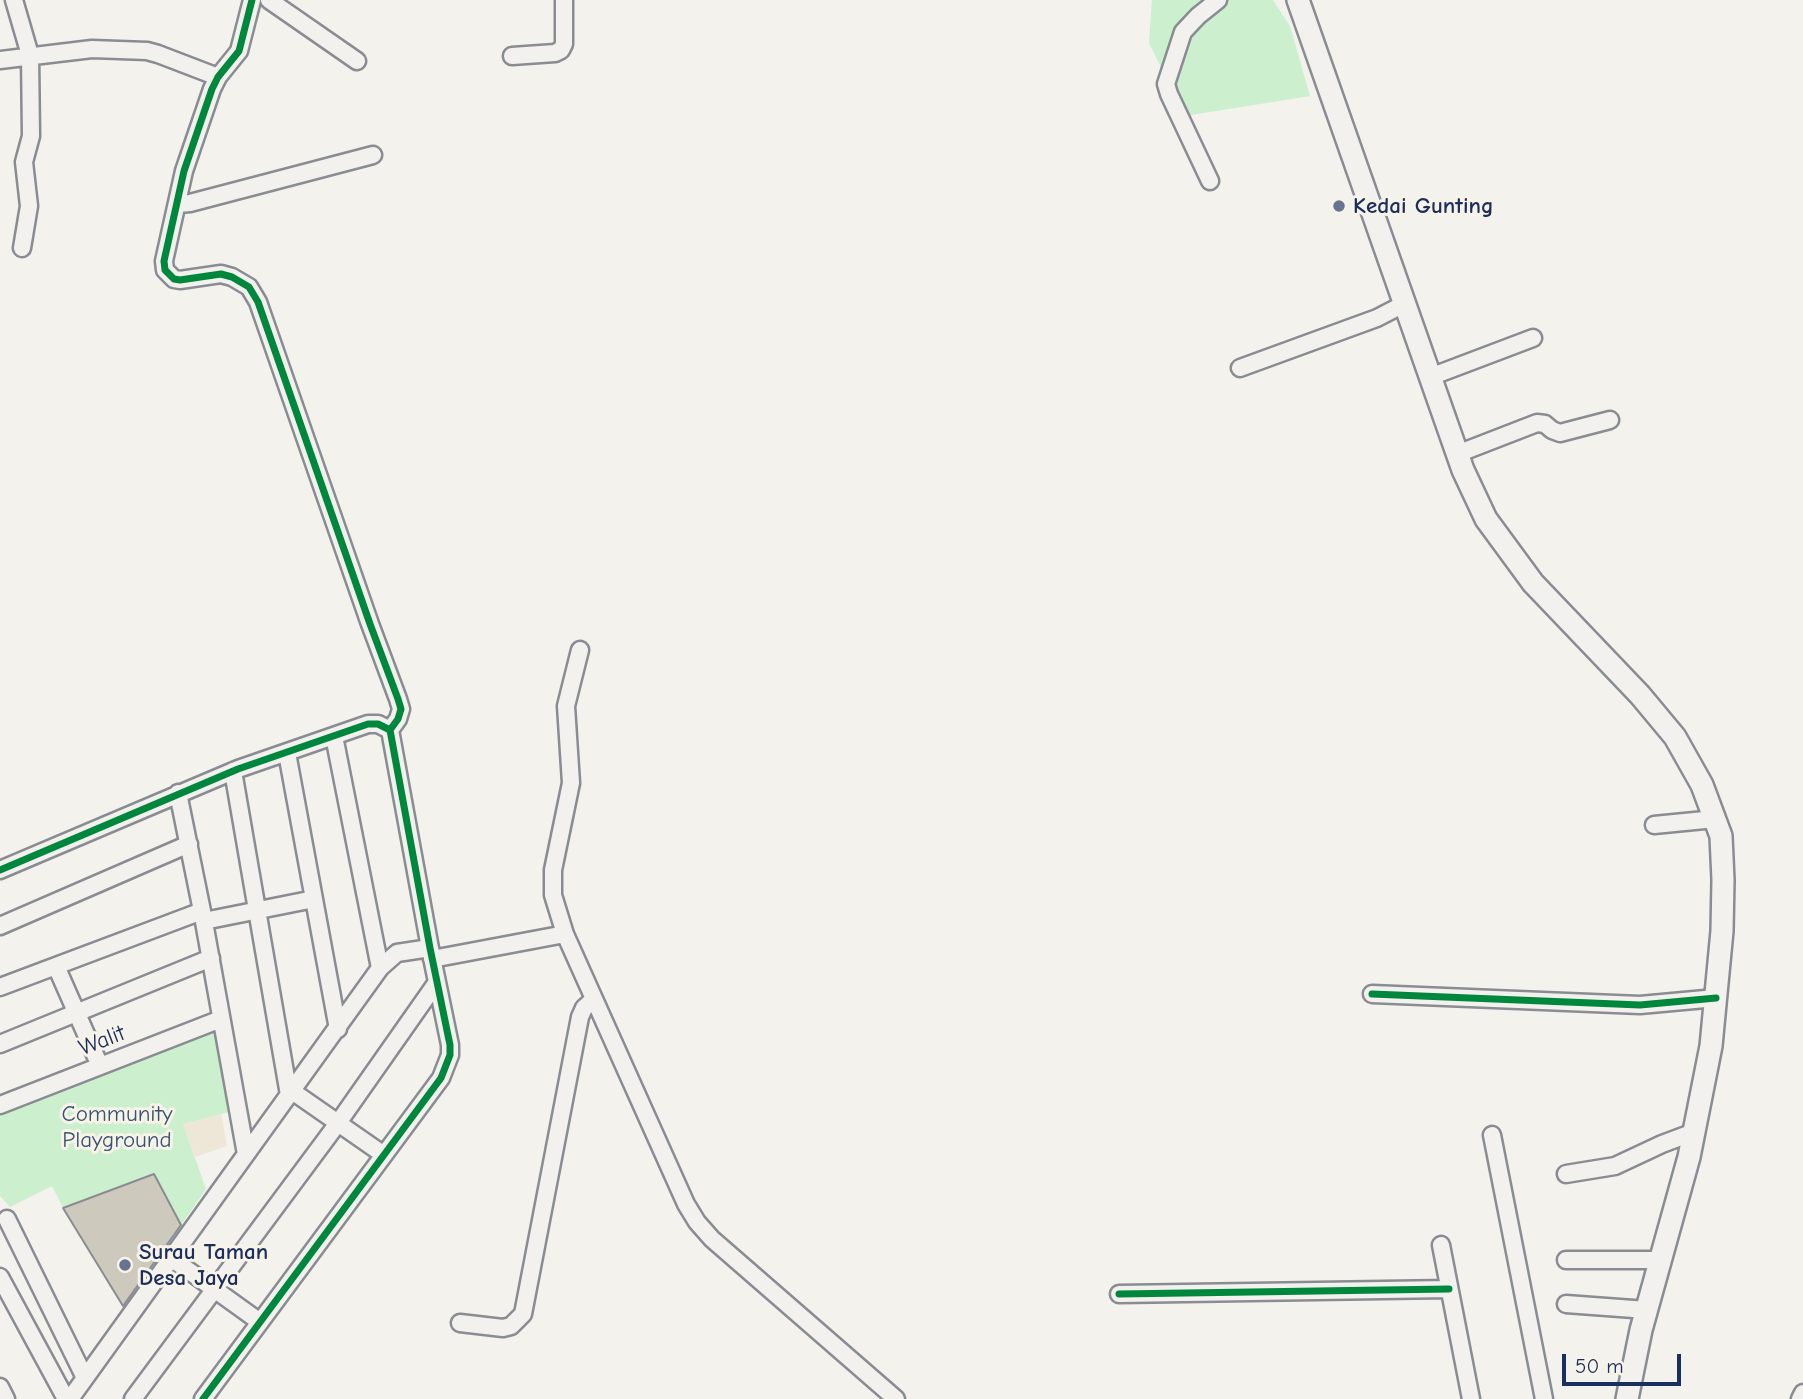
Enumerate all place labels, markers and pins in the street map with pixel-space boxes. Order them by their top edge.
place label: Kedai Gunting [1353,192,1494,220]
marker: Kedai Gunting [1331,198,1347,214]
place label: Surau Taman Desa Jaya [139,1238,268,1292]
marker: Surau Taman Desa Jaya [117,1257,133,1273]

